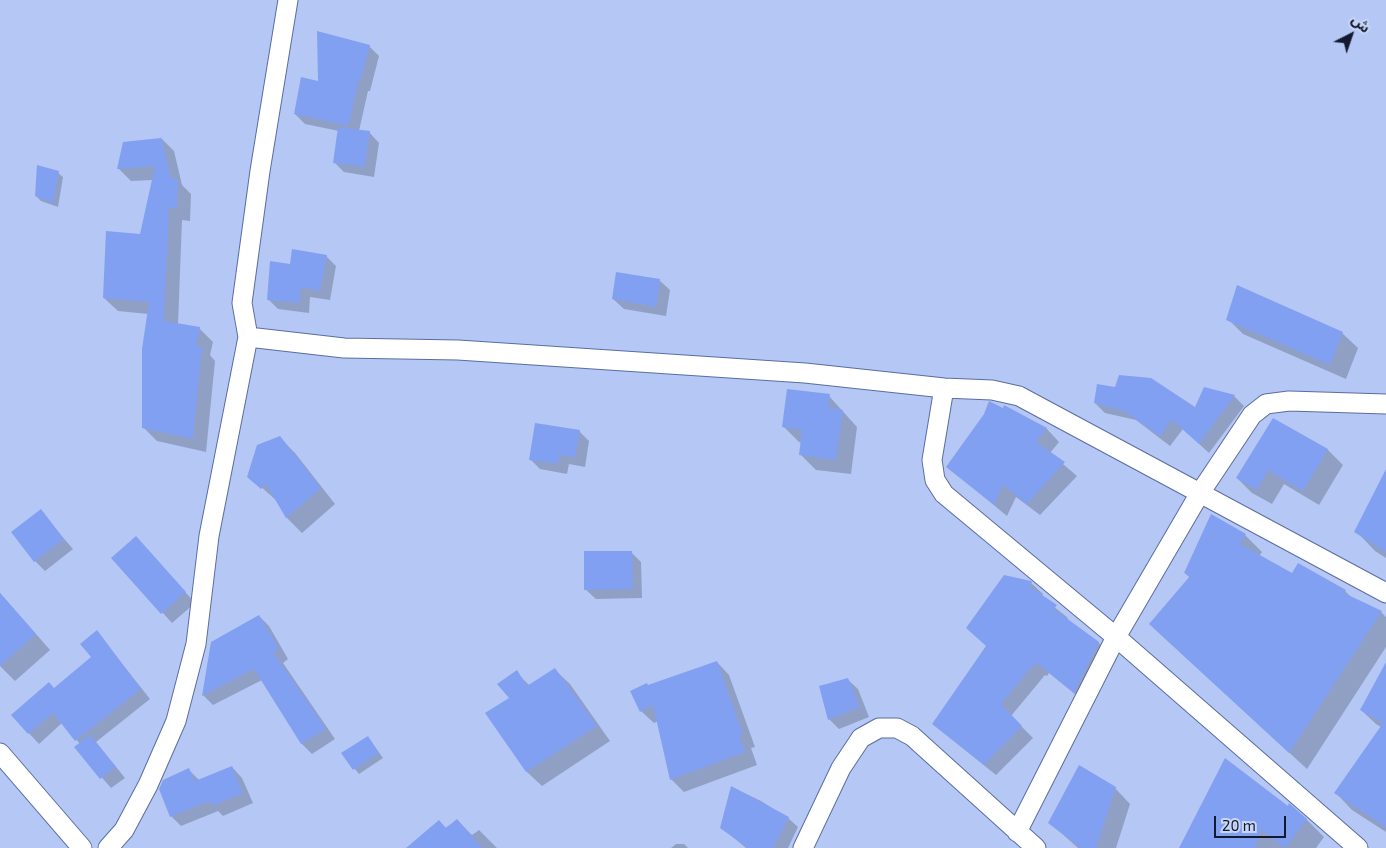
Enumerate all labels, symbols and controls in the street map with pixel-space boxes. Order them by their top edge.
north arrow [1326,10,1376,60]
text: ش [1348,11,1374,36]
scale bar [1216,806,1288,838]
text: 20 m [1222,816,1256,834]

